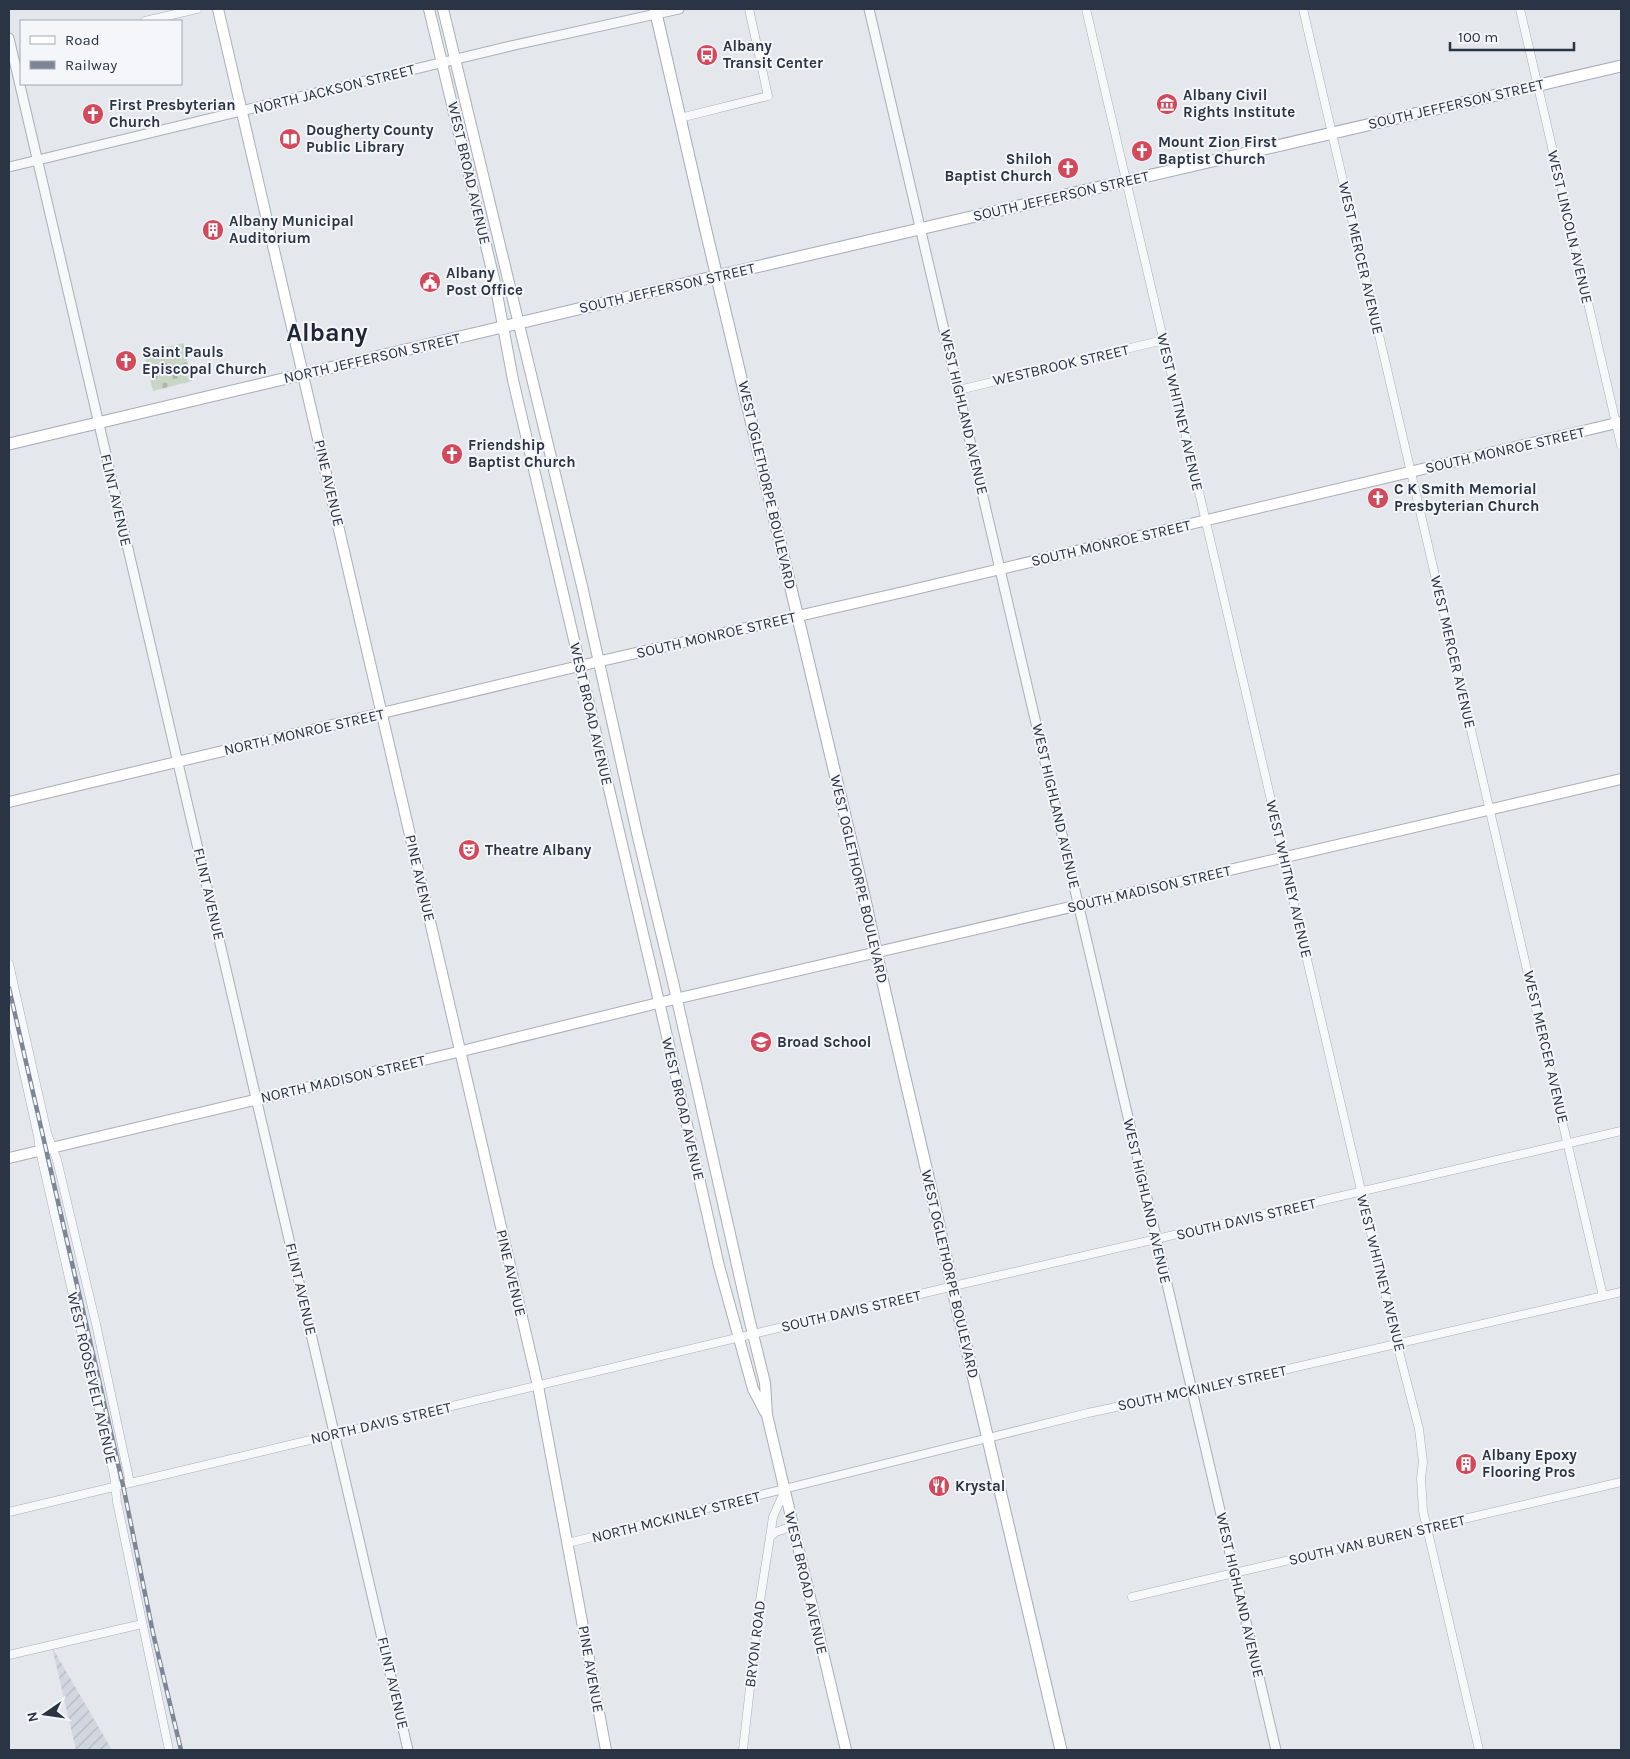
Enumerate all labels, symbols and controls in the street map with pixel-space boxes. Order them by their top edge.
legend [20,20,182,85]
scale bar [1450,20,1574,52]
text: 100 m [1458,28,1498,46]
text: Road [65,31,100,49]
place label: Albany Transit Center [723,37,823,72]
bus stop icon: Albany Transit Center [695,43,719,67]
text: Railway [65,56,117,74]
street label: NORTH JACKSON STREET [251,60,417,118]
street label: SOUTH JEFFERSON STREET [1366,75,1546,133]
place label: Albany Civil Rights Institute [1183,86,1295,121]
museum icon: Albany Civil Rights Institute [1155,92,1179,116]
place label: First Presbyterian Church [109,96,236,131]
street label: WEST BROAD AVENUE [444,100,494,246]
church icon: First Presbyterian Church [81,102,105,126]
place label: Dougherty County Public Library [306,121,434,156]
library icon: Dougherty County Public Library [278,127,302,151]
place label: Mount Zion First Baptist Church [1158,133,1277,168]
church icon: Mount Zion First Baptist Church [1130,139,1154,163]
street label: WEST LINCOLN AVENUE [1544,149,1596,305]
place label: Shiloh Baptist Church [944,150,1052,185]
church icon: Shiloh Baptist Church [1056,156,1080,180]
street label: SOUTH JEFFERSON STREET [971,167,1151,225]
street label: WEST MERCER AVENUE [1335,180,1387,336]
place label: Albany Municipal Auditorium [229,212,354,247]
building icon: Albany Municipal Auditorium [201,218,225,242]
street label: SOUTH JEFFERSON STREET [577,259,757,317]
place label: Albany Post Office [446,264,523,299]
public building icon: Albany Post Office [418,270,442,294]
district label: Albany [286,318,368,347]
street label: WEST HIGHLAND AVENUE [936,328,992,496]
street label: NORTH JEFFERSON STREET [282,329,463,387]
street label: WEST WHITNEY AVENUE [1153,331,1207,493]
street label: WESTBROOK STREET [991,340,1131,389]
place label: Saint Pauls Episcopal Church [142,343,267,378]
church icon: Saint Pauls Episcopal Church [114,349,138,373]
street label: WEST OGLETHORPE BOULEVARD [734,379,800,591]
street label: SOUTH MONROE STREET [1423,423,1587,477]
place label: Friendship Baptist Church [468,436,576,471]
street label: PINE AVENUE [310,438,348,528]
church icon: Friendship Baptist Church [440,442,464,466]
street label: FLINT AVENUE [97,452,135,548]
place label: C K Smith Memorial Presbyterian Church [1394,480,1539,515]
church icon: C K Smith Memorial Presbyterian Church [1366,486,1390,510]
street label: SOUTH MONROE STREET [1029,516,1193,570]
street label: WEST MERCER AVENUE [1427,574,1479,730]
street label: SOUTH MONROE STREET [634,608,798,662]
street label: WEST BROAD AVENUE [566,641,616,787]
street label: NORTH MONROE STREET [222,705,386,759]
street label: WEST HIGHLAND AVENUE [1028,722,1084,890]
street label: WEST OGLETHORPE BOULEVARD [826,773,892,985]
street label: WEST WHITNEY AVENUE [1262,798,1316,960]
street label: PINE AVENUE [401,833,439,923]
theatre icon: Theatre Albany [457,838,481,862]
place label: Theatre Albany [485,841,592,859]
street label: FLINT AVENUE [190,846,228,942]
street label: SOUTH MADISON STREET [1065,861,1233,917]
street label: WEST MERCER AVENUE [1520,969,1572,1125]
school or university icon: Broad School [749,1030,773,1054]
place label: Broad School [777,1033,871,1051]
street label: WEST BROAD AVENUE [658,1036,708,1182]
street label: NORTH MADISON STREET [259,1051,428,1107]
street label: WEST HIGHLAND AVENUE [1119,1117,1175,1285]
street label: WEST OGLETHORPE BOULEVARD [917,1168,983,1380]
street label: WEST WHITNEY AVENUE [1353,1193,1409,1353]
street label: SOUTH DAVIS STREET [1174,1194,1318,1244]
street label: PINE AVENUE [492,1228,530,1318]
street label: FLINT AVENUE [282,1241,320,1337]
street label: SOUTH DAVIS STREET [779,1286,923,1336]
street label: WEST ROOSEVELT AVENUE [63,1290,121,1466]
street label: SOUTH MCKINLEY STREET [1116,1361,1289,1415]
street label: NORTH DAVIS STREET [309,1398,454,1448]
place label: Albany Epoxy Flooring Pros [1482,1446,1577,1481]
building icon: Albany Epoxy Flooring Pros [1454,1452,1478,1476]
restaurant icon: Krystal [927,1474,951,1498]
place label: Krystal [955,1477,1005,1495]
street label: NORTH MCKINLEY STREET [590,1487,763,1547]
street label: WEST BROAD AVENUE [781,1510,831,1656]
street label: WEST HIGHLAND AVENUE [1212,1511,1268,1679]
street label: SOUTH VAN BUREN STREET [1287,1511,1468,1569]
street label: BRYON ROAD [741,1600,769,1688]
street label: PINE AVENUE [574,1624,608,1714]
street label: FLINT AVENUE [374,1635,412,1731]
north arrow [20,1689,70,1739]
text: N [23,1710,42,1724]

